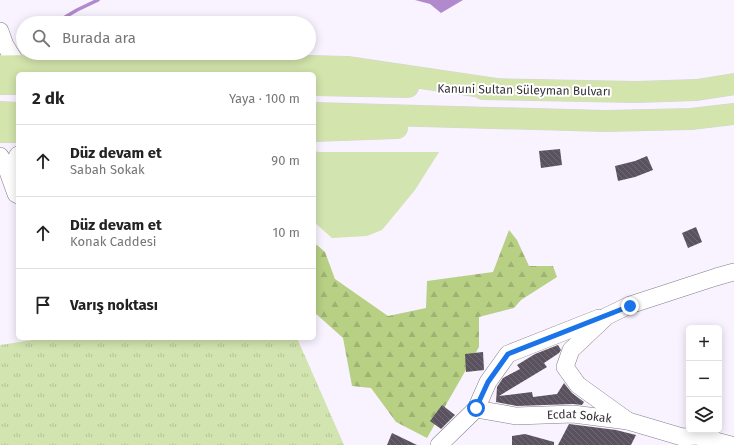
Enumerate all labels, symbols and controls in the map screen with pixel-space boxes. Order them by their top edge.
search box [16,16,316,60]
icon: search [30,27,52,49]
text: Burada ara [62,29,136,47]
street label: Kanuni Sultan Süleyman Bulvarı [437,81,611,99]
text: 2 dk [32,88,64,109]
text: Yaya · 100 m [229,91,300,106]
text: Düz devam et [70,144,162,162]
icon: ahead [32,150,54,172]
text: 90 m [271,153,300,168]
text: Sabah Sokak [70,162,145,177]
text: Düz devam et [70,216,162,234]
icon: ahead [32,222,54,244]
text: 10 m [273,225,300,240]
text: Konak Caddesi [70,234,156,249]
icon: arrive [32,294,54,316]
text: Varış noktası [70,296,158,314]
route end [621,297,639,315]
map controls [686,325,722,433]
button: + [686,325,722,361]
button: − [686,361,722,397]
button: layers [686,397,722,433]
route start [467,399,485,417]
street label: Ecdat Sokak [547,407,613,426]

